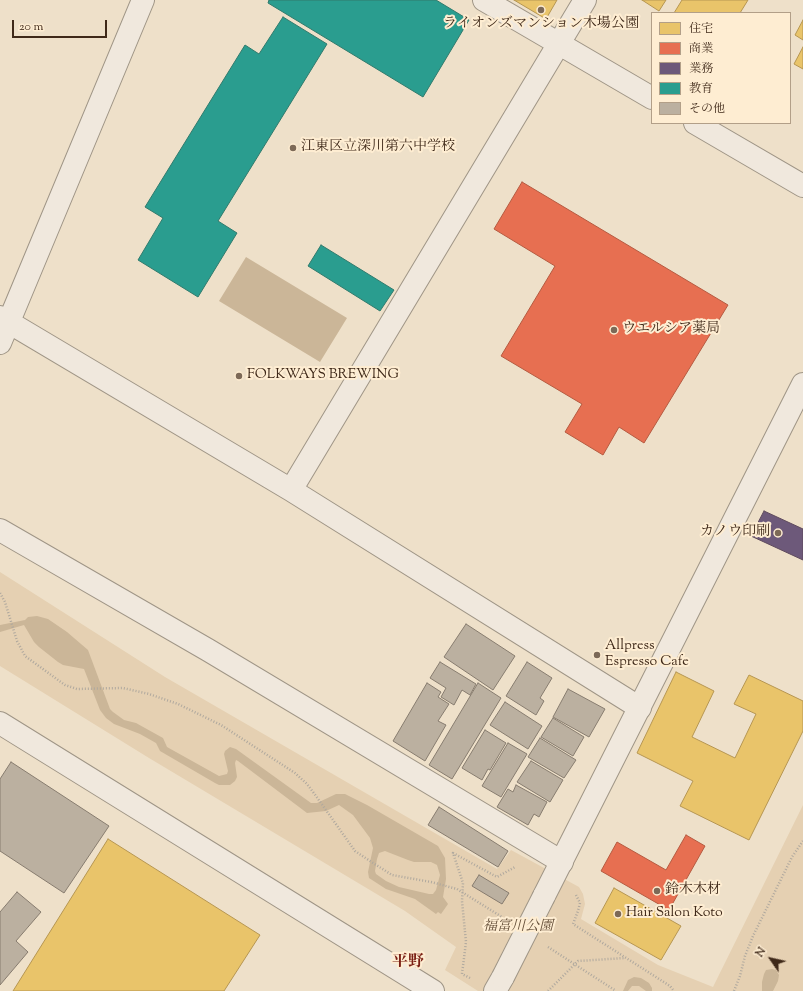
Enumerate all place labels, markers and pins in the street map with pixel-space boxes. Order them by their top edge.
marker: ライオンズマンション木場公園 [536,5,546,15]
place label: ライオンズマンション木場公園 [443,17,639,33]
place label: 江東区立深川第六中学校 [301,140,455,156]
marker: 江東区立深川第六中学校 [288,143,298,153]
place label: ウエルシア薬局 [622,322,720,338]
marker: ウエルシア薬局 [609,325,619,335]
place label: FOLKWAYS BREWING [247,368,399,384]
marker: FOLKWAYS BREWING [234,371,244,381]
place label: カノウ印刷 [700,525,770,541]
marker: カノウ印刷 [773,528,783,538]
place label: Allpress Espresso Cafe [605,639,689,672]
marker: Allpress Espresso Cafe [592,650,602,660]
place label: 鈴木木材 [665,883,721,899]
marker: 鈴木木材 [652,886,662,896]
place label: Hair Salon Koto [626,906,723,922]
marker: Hair Salon Koto [613,909,623,919]

